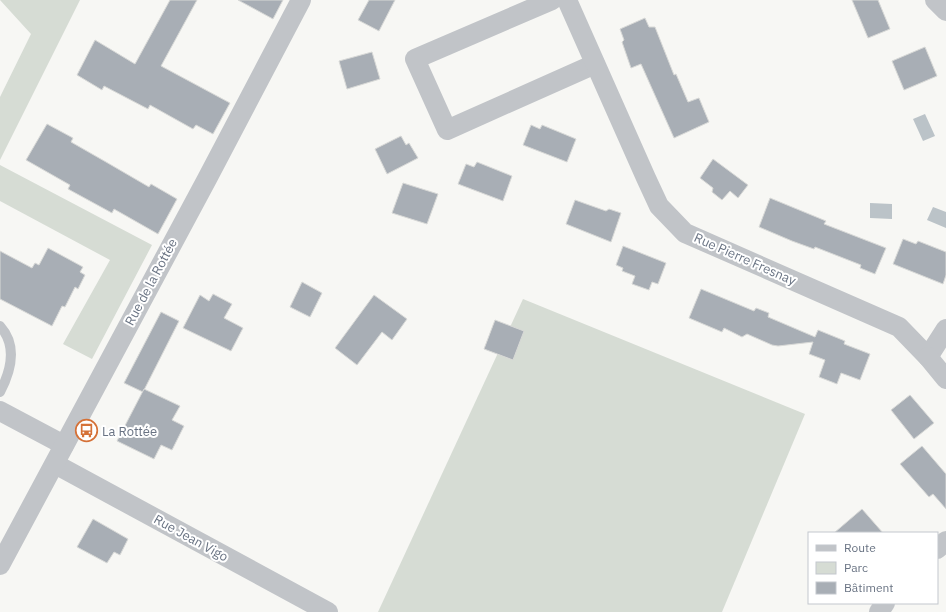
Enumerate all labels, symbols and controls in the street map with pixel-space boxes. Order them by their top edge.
street label: Rue Pierre Fresnay [691,229,799,289]
street label: Rue de la Rottée [121,236,181,328]
bus stop icon: La Rottée [73,418,99,444]
place label: La Rottée [102,423,157,440]
street label: Rue Jean Vigo [151,511,231,565]
legend [808,532,938,604]
text: Route [844,540,876,555]
text: Parc [844,560,868,575]
text: Bâtiment [844,580,894,595]

